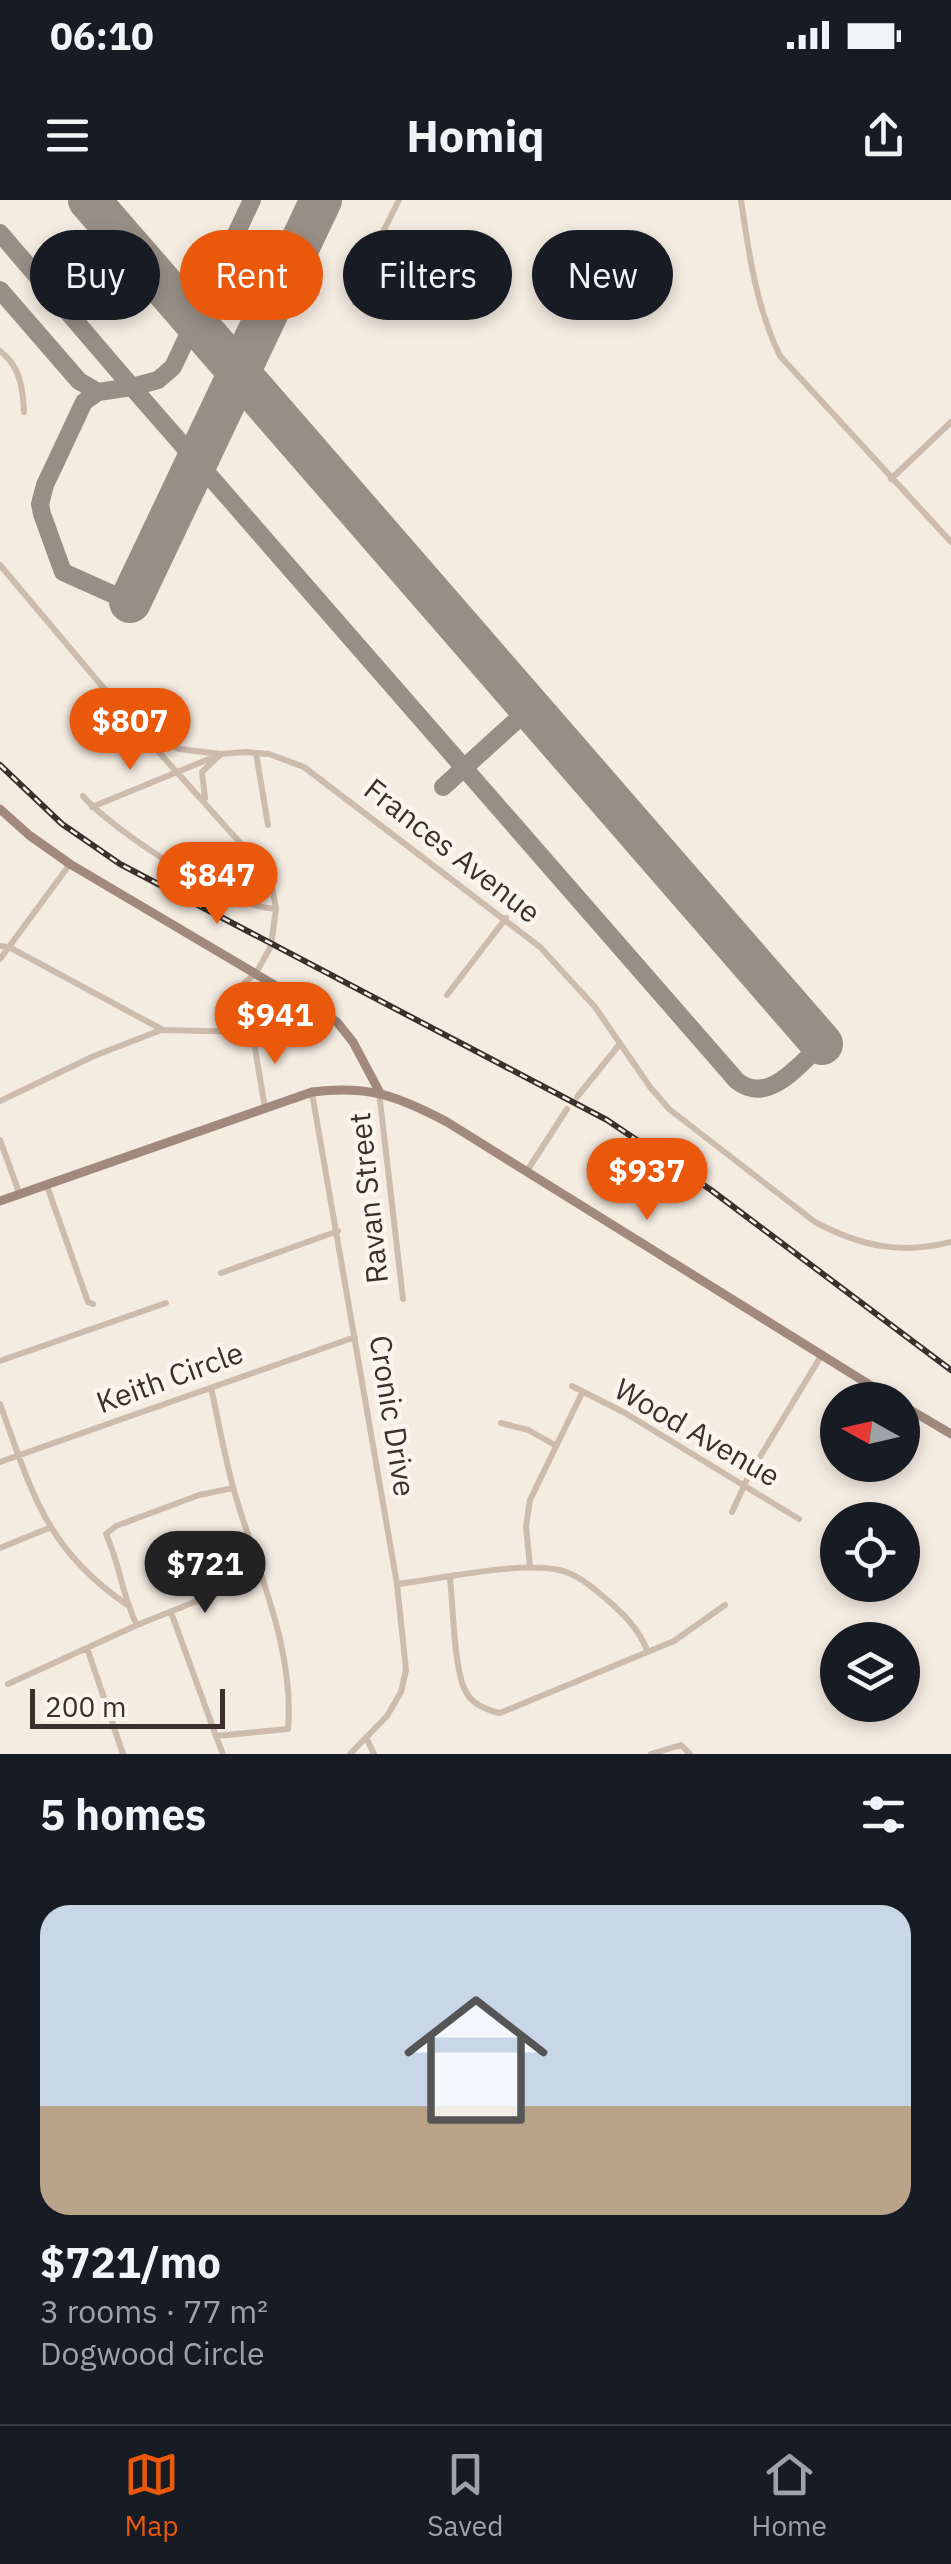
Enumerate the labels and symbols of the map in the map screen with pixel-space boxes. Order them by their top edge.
pin: $807 [71,688,189,773]
street label: Frances Avenue [357,769,549,931]
pin: $847 [158,842,276,927]
pin: $941 [216,982,334,1067]
street label: Ravan Street [339,1111,396,1286]
pin: $937 [588,1138,706,1223]
street label: Keith Circle [91,1332,248,1421]
street label: Cronic Drive [362,1332,425,1499]
street label: Wood Avenue [608,1369,787,1495]
north arrow [820,1382,920,1482]
pin: $721 [146,1531,264,1616]
scale bar [30,1684,225,1728]

